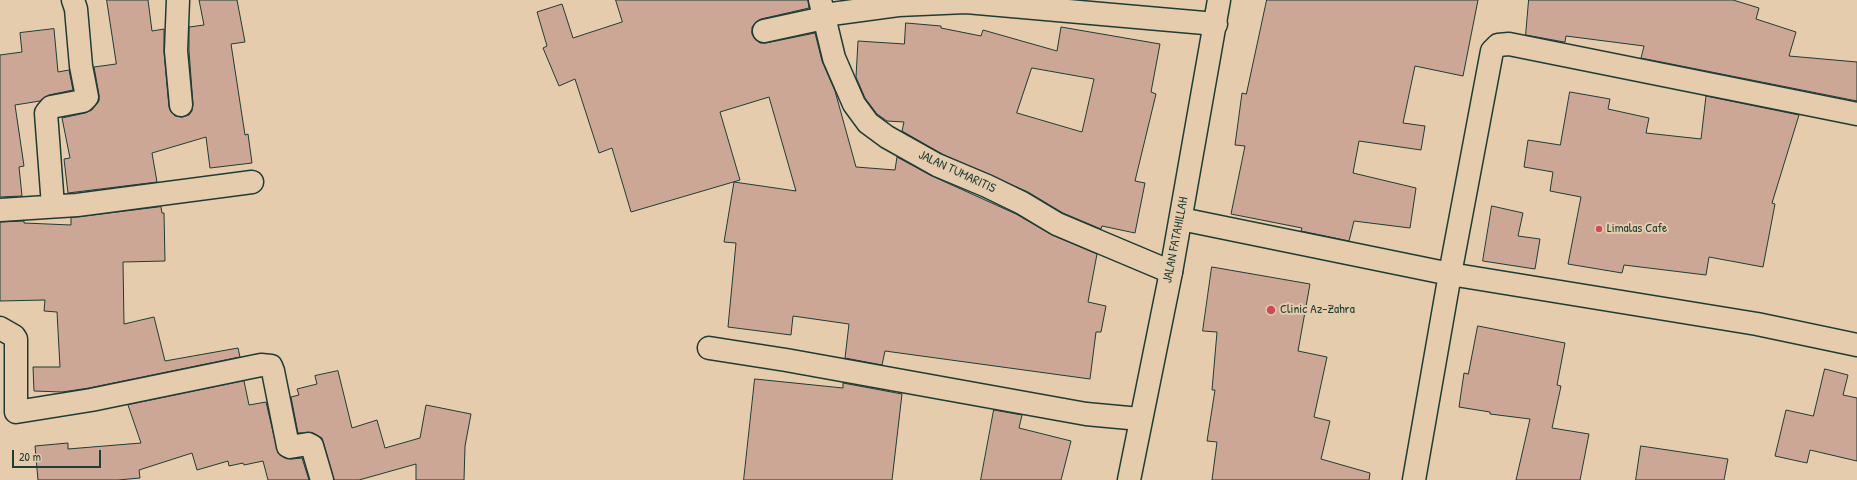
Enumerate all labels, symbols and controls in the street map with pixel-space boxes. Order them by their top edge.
street label: JALAN TUMARITIS [916,147,998,197]
street label: JALAN FATAHILLAH [1160,196,1192,284]
place label: Limalas Cafe [1607,221,1667,237]
marker: Limalas Cafe [1594,224,1604,234]
place label: Clinic Az-Zahra [1280,302,1355,318]
marker: Clinic Az-Zahra [1265,304,1277,316]
scale bar [14,442,103,468]
text: 20 m [19,448,41,465]

